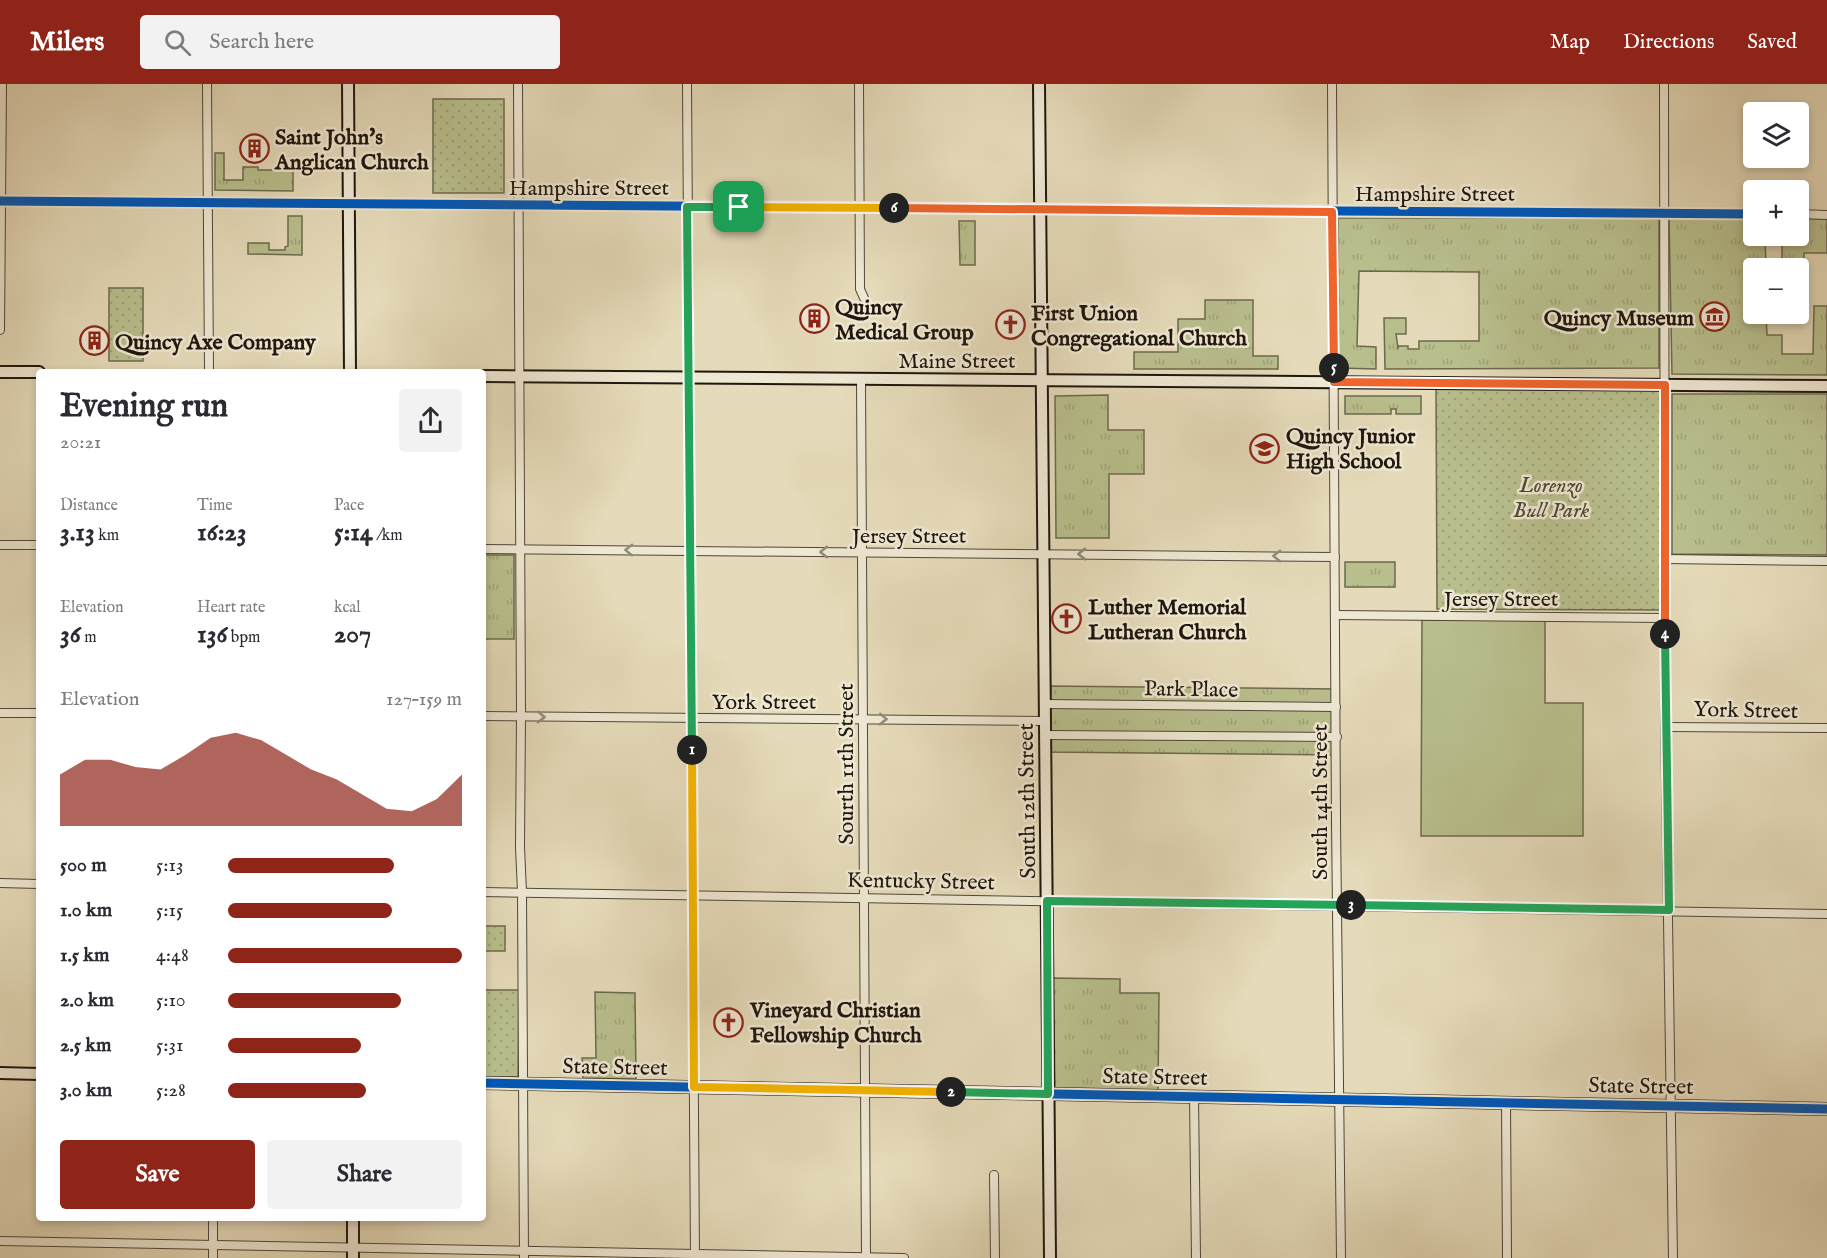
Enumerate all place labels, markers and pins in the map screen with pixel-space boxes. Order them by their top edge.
place label: Saint John's Anglican Church [274,124,429,177]
building icon: Saint John's Anglican Church [238,133,270,165]
pin [713,181,764,232]
pin: 6 [879,193,909,223]
place label: Quincy Medical Group [835,294,974,347]
place label: First Union Congregational Church [1031,300,1247,353]
museum icon: Quincy Museum [1699,301,1731,333]
building icon: Quincy Medical Group [798,303,830,335]
place label: Quincy Museum [1544,305,1694,333]
church icon: First Union Congregational Church [994,309,1026,341]
building icon: Quincy Axe Company [78,325,110,357]
place label: Quincy Axe Company [115,329,317,357]
pin: 5 [1319,353,1349,383]
place label: Quincy Junior High School [1286,423,1416,476]
school or university icon: Quincy Junior High School [1249,432,1281,464]
place label: Luther Memorial Lutheran Church [1088,594,1247,647]
church icon: Luther Memorial Lutheran Church [1051,603,1083,635]
pin: 4 [1650,619,1680,649]
pin: 1 [677,735,707,765]
pin: 3 [1336,890,1366,920]
place label: Vineyard Christian Fellowship Church [749,997,922,1050]
church icon: Vineyard Christian Fellowship Church [713,1006,745,1038]
pin: 2 [936,1077,966,1107]

